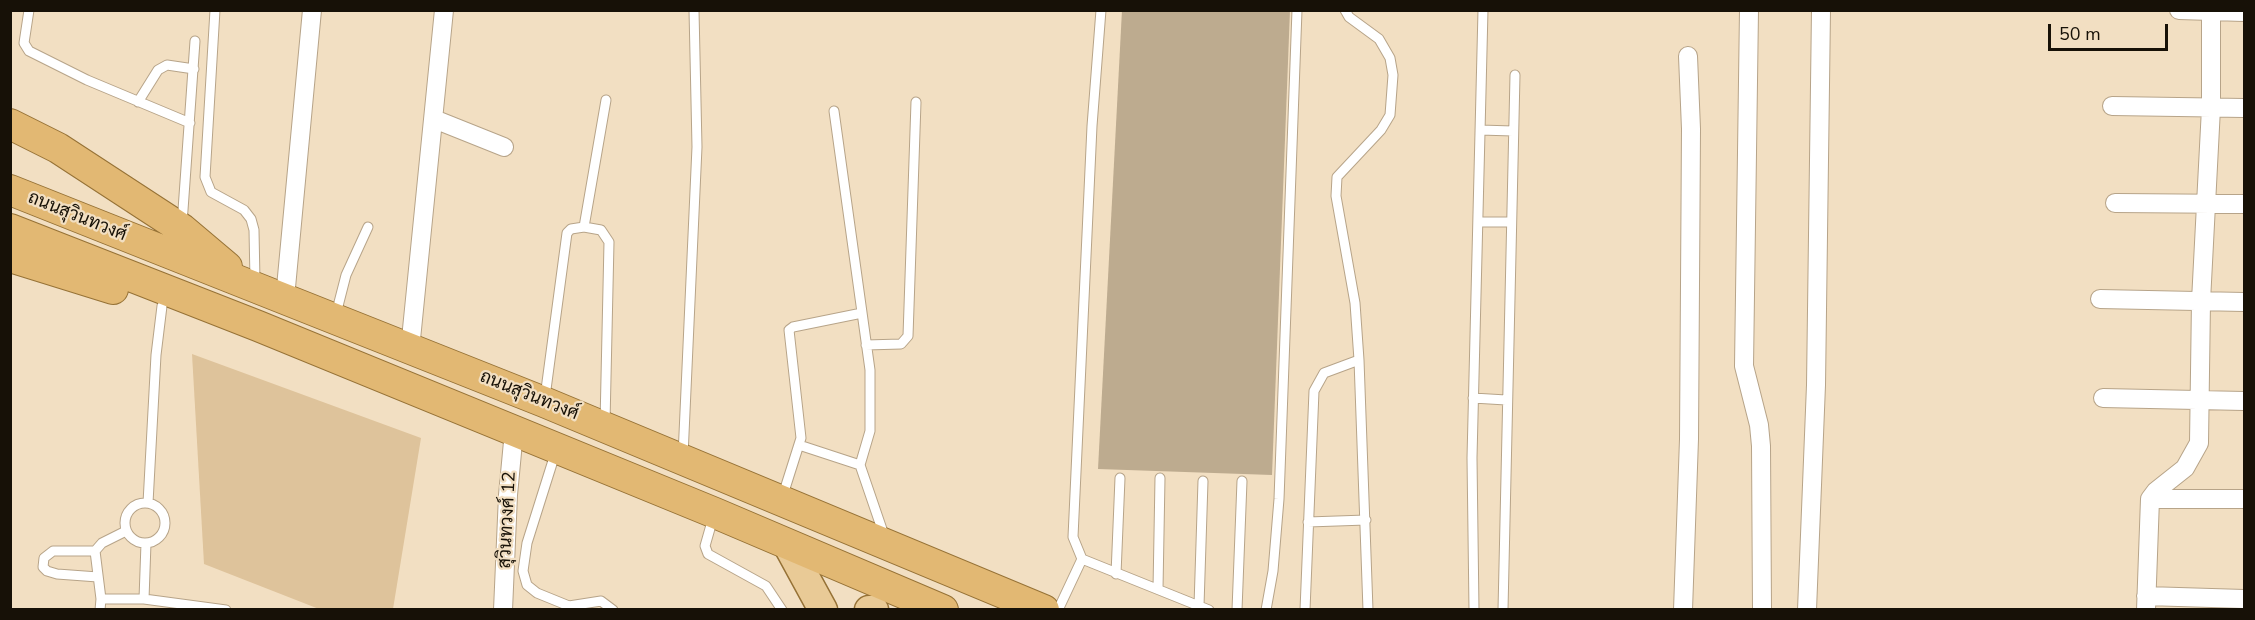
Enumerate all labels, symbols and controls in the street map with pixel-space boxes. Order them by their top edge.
scale bar [2051,12,2171,50]
text: 50 m [2059,22,2101,46]
street label: ถนนสุวินทวงศ์ [24,187,130,247]
street label: ถนนสุวินทวงศ์ [476,366,582,426]
street label: สุวินทวงศ์ 12 [495,471,521,569]

